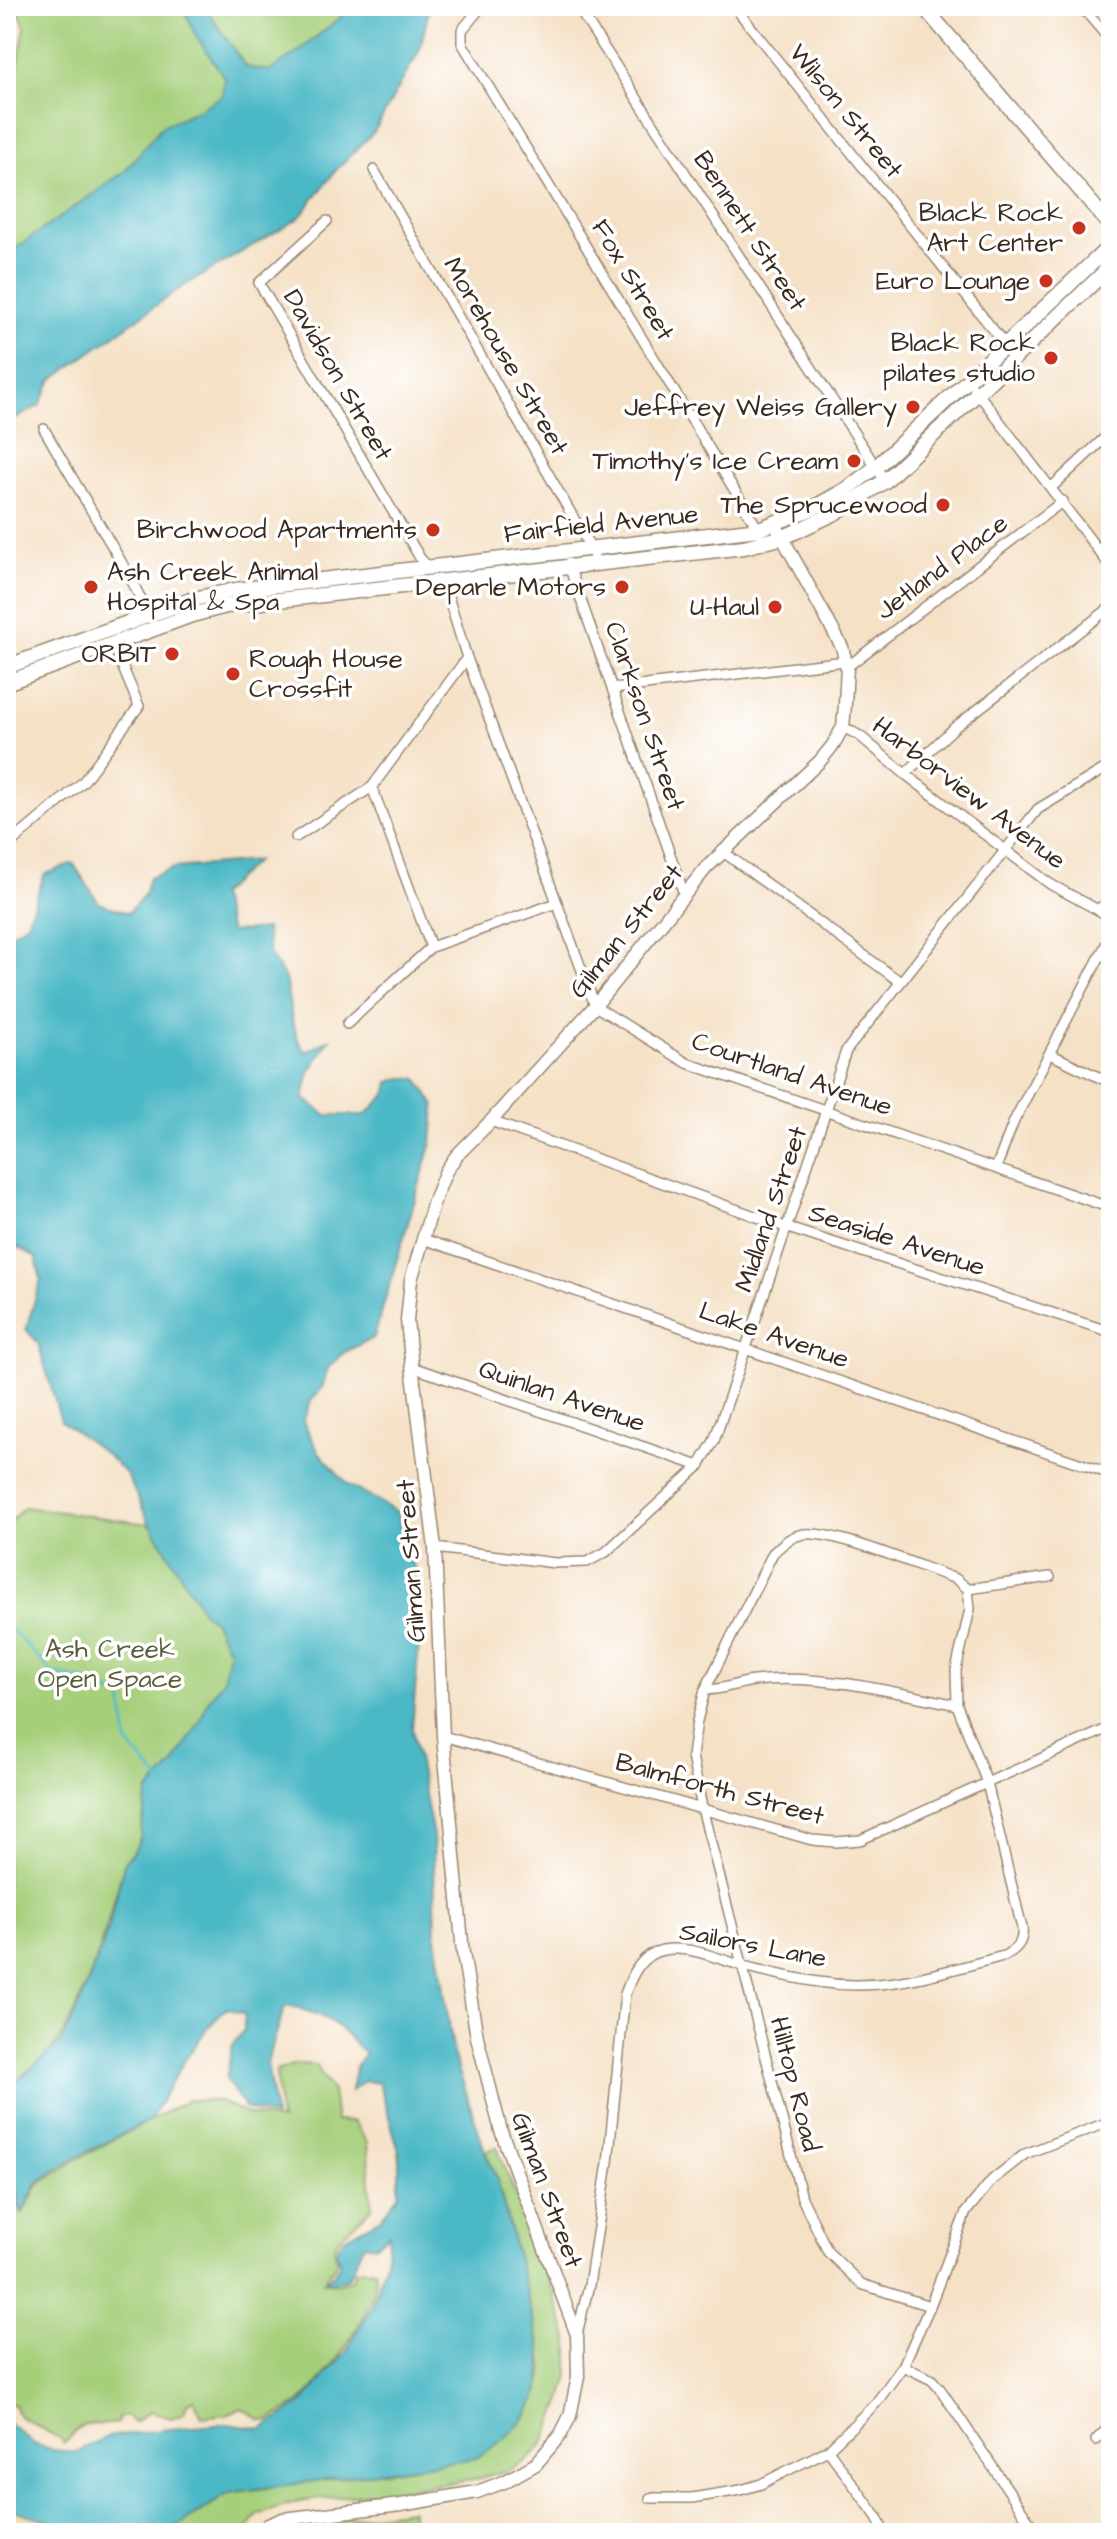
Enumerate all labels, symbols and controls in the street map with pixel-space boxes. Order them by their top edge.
street label: Wilson Street [780,36,912,186]
street label: Bennett Street [685,144,816,318]
place label: Black Rock Art Center [919,195,1063,261]
street label: Fox Street [583,213,684,348]
marker: Black Rock Art Center [1070,219,1088,237]
street label: Morehouse Street [435,250,578,462]
place label: Euro Lounge [876,263,1030,301]
marker: Euro Lounge [1037,272,1055,290]
street label: Davidson Street [274,283,402,468]
place label: Black Rock pilates studio [883,325,1035,391]
marker: Black Rock pilates studio [1042,349,1060,367]
place label: Jeffrey Weiss Gallery [624,389,897,427]
marker: Jeffrey Weiss Gallery [904,398,922,416]
place label: Timothy's Ice Cream [593,443,839,481]
marker: Timothy's Ice Cream [845,452,863,470]
place label: The Sprucewood [721,487,927,523]
street label: Fairfield Avenue [502,496,700,552]
marker: The Sprucewood [934,496,952,514]
street label: Jetland Place [869,505,1015,629]
place label: Birchwood Apartments [137,512,417,548]
marker: Birchwood Apartments [424,521,442,539]
place label: Ash Creek Animal Hospital & Spa [107,554,318,620]
place label: Deparle Motors [416,569,606,605]
marker: Ash Creek Animal Hospital & Spa [82,578,100,596]
marker: Deparle Motors [613,578,631,596]
place label: U-Haul [690,589,759,625]
marker: U-Haul [766,598,784,616]
street label: Clarkson Street [596,617,694,816]
place label: ORBIT [81,636,157,672]
place label: Rough House Crossfit [249,641,403,707]
marker: ORBIT [163,645,181,663]
marker: Rough House Crossfit [224,665,242,683]
street label: Harborview Avenue [865,708,1073,878]
street label: Gilman Street [561,856,692,1006]
street label: Courtland Avenue [687,1023,897,1125]
street label: Midland Street [726,1121,816,1297]
street label: Seaside Avenue [804,1195,990,1285]
street label: Lake Avenue [694,1293,854,1377]
street label: Quinlan Avenue [474,1351,650,1441]
street label: Gilman Street [387,1478,435,1644]
park label: Ash Creek Open Space [38,1631,182,1697]
street label: Balmforth Street [612,1744,829,1834]
street label: Sailors Lane [677,1913,829,1977]
street label: Hilltop Road [761,2013,829,2155]
street label: Gilman Street [502,2107,592,2273]

